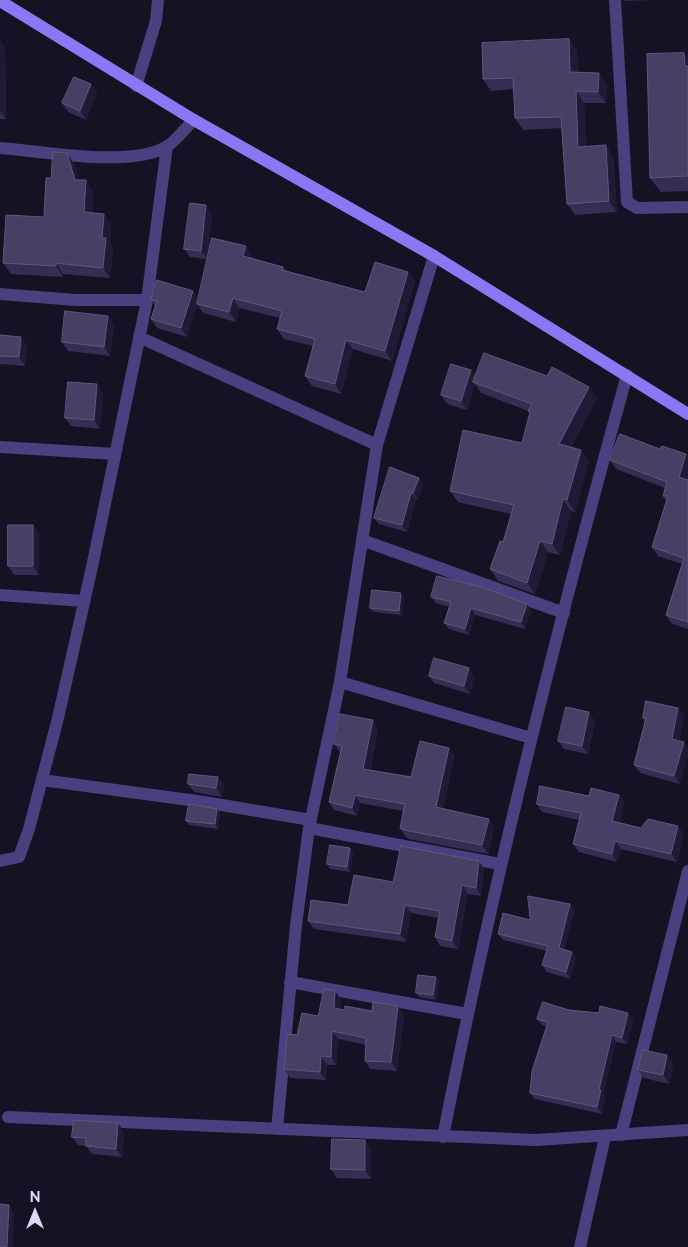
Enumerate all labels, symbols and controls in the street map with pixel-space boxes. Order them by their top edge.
north arrow [10,1187,60,1237]
text: N [30,1189,40,1205]

